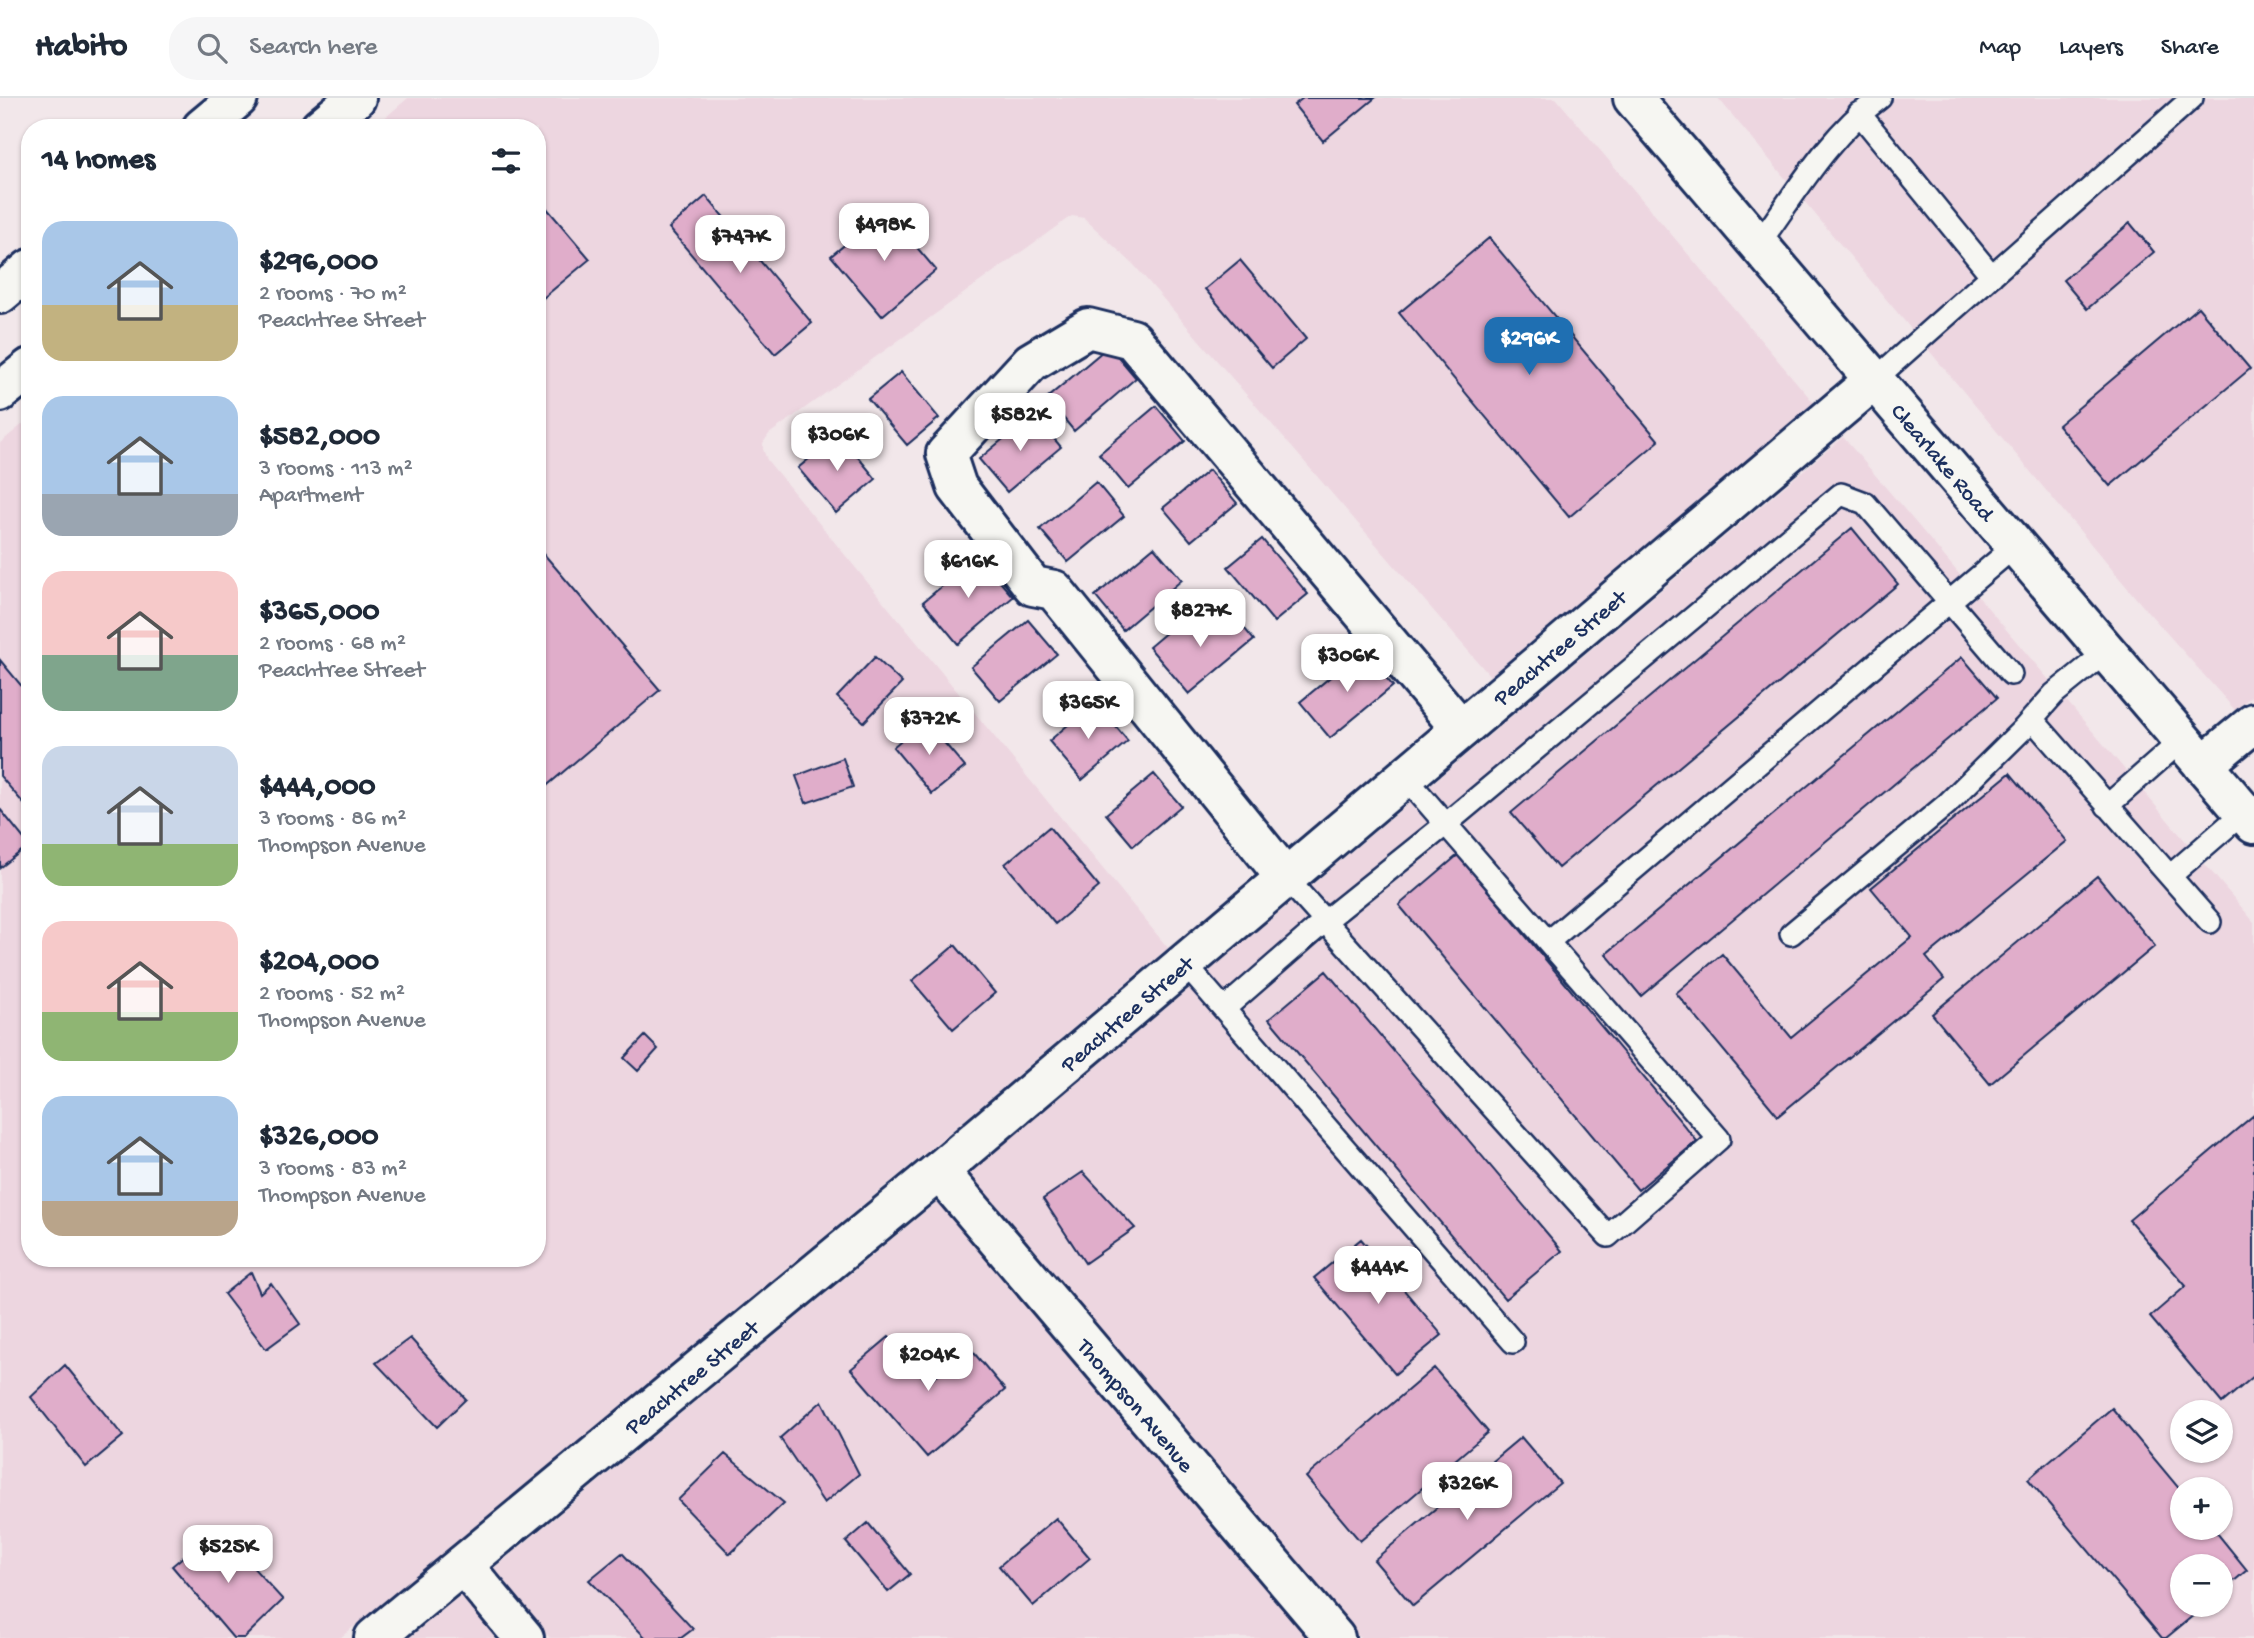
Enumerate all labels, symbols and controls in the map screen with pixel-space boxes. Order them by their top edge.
search box [169,17,659,80]
text: Habito [35,29,127,67]
icon: search [193,29,231,67]
text: Search here [249,33,377,64]
text: Map [1979,34,2021,63]
text: Layers [2059,34,2123,63]
text: Share [2161,34,2219,63]
icon: filters [487,142,525,180]
text: 14 homes [42,144,155,179]
pin: $498K [835,204,933,263]
text: $498K [855,212,913,239]
pin: $747K [691,216,789,275]
text: $747K [711,224,769,251]
text: $296,000 [259,246,378,281]
icon: home [98,249,182,333]
text: 2 rooms · 70 m² [259,281,407,308]
text: Peachtree Street [259,308,425,335]
pin: $296K [1480,317,1578,377]
text: $296K [1500,326,1558,353]
pin: $582K [971,394,1069,453]
street label: Clearlake Road [1883,399,2000,529]
text: $582K [991,402,1049,429]
pin: $306K [788,414,886,473]
text: $582,000 [259,421,380,456]
text: $306K [807,422,867,449]
icon: home [98,424,182,508]
text: 3 rooms · 113 m² [259,456,413,483]
text: Apartment [259,483,363,510]
pin: $616K [919,540,1017,600]
text: $616K [940,549,996,576]
street label: Peachtree Street [1488,584,1634,714]
pin: $827K [1151,589,1249,649]
text: $365,000 [259,596,380,631]
text: $827K [1171,598,1229,625]
icon: home [98,599,182,683]
text: 2 rooms · 68 m² [259,631,406,658]
pin: $306K [1298,634,1396,694]
text: $306K [1317,643,1377,670]
text: Peachtree Street [259,658,425,685]
pin: $365K [1039,682,1137,741]
text: $365K [1059,690,1117,717]
pin: $372K [880,698,978,757]
text: $372K [900,706,958,733]
text: $444,000 [259,771,376,806]
icon: home [98,774,182,858]
text: 3 rooms · 86 m² [259,806,406,833]
text: Thompson Avenue [259,833,426,860]
text: $204,000 [259,946,379,981]
icon: home [98,949,182,1033]
street label: Peachtree Street [1056,951,1201,1080]
text: 2 rooms · 52 m² [259,981,405,1008]
text: Thompson Avenue [259,1008,426,1035]
text: $326,000 [259,1121,379,1156]
icon: home [98,1124,182,1208]
text: 3 rooms · 83 m² [259,1156,407,1183]
text: Thompson Avenue [259,1183,426,1210]
pin: $444K [1329,1246,1427,1306]
text: $444K [1350,1255,1406,1282]
street label: Peachtree Street [620,1315,767,1443]
street label: Thompson Avenue [1069,1333,1199,1480]
pin: $204K [879,1334,977,1393]
text: $204K [899,1342,957,1369]
map controls [2170,1400,2233,1617]
button: layers [2170,1400,2233,1463]
pin: $326K [1418,1462,1516,1522]
text: $326K [1438,1471,1496,1498]
button: + [2170,1477,2233,1540]
pin: $525K [179,1526,277,1585]
text: $525K [199,1534,257,1561]
button: − [2170,1554,2233,1617]

